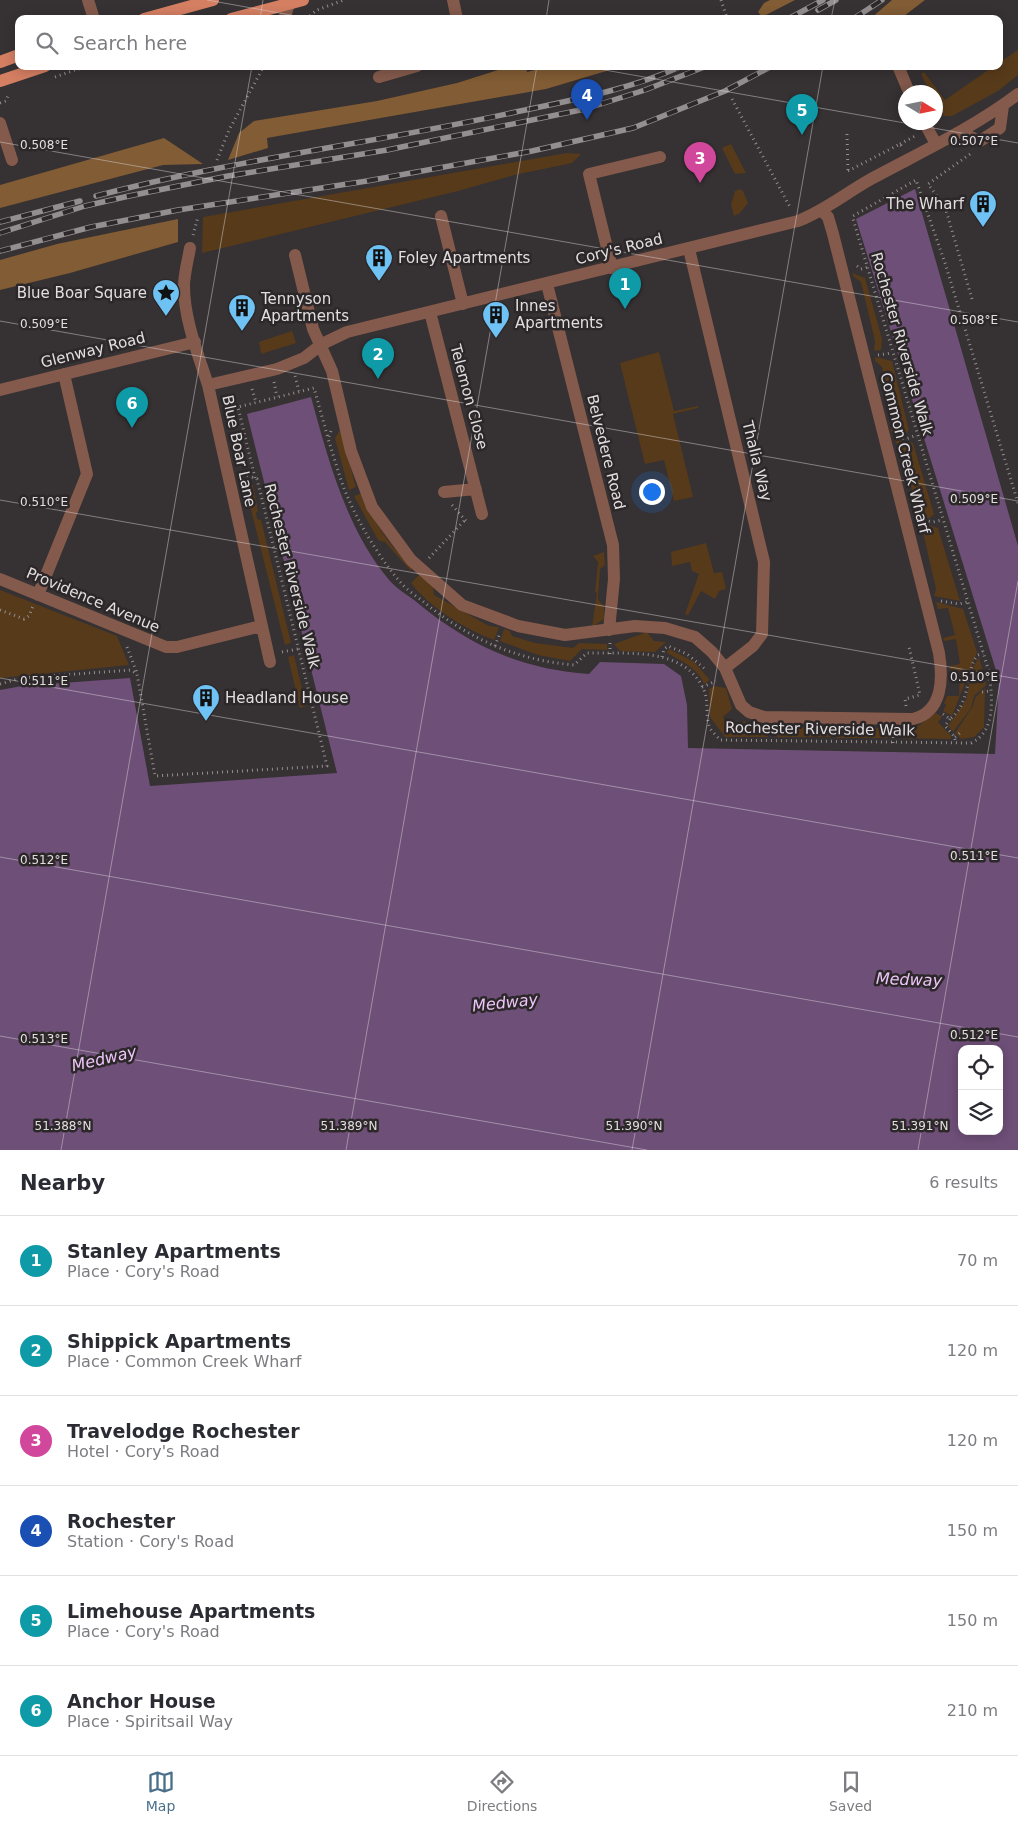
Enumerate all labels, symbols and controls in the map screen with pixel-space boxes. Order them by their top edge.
search box [15,15,1003,70]
icon: search [33,29,61,57]
text: Search here [73,32,187,54]
pin: 4 [571,79,603,120]
north arrow [898,85,943,130]
pin: 5 [786,94,818,135]
text: 0.507°E [950,134,998,148]
text: 0.508°E [20,138,68,152]
pin: 3 [684,142,716,183]
building icon: The Wharf [968,189,998,228]
place label: The Wharf [885,195,965,213]
street label: Cory's Road [574,229,664,269]
building icon: Foley Apartments [364,243,394,282]
place label: Foley Apartments [398,249,531,267]
street label: Rochester Riverside Walk [867,250,937,438]
pin: 1 [609,268,641,309]
place icon: Blue Boar Square [151,278,181,317]
place label: Blue Boar Square [17,284,147,302]
place label: Tennyson Apartments [260,290,349,325]
building icon: Tennyson Apartments [227,293,257,332]
place label: Innes Apartments [515,297,603,332]
building icon: Innes Apartments [481,300,511,339]
text: 0.508°E [950,313,998,327]
text: 0.509°E [20,317,68,331]
street label: Glenway Road [39,328,147,372]
pin: 2 [362,338,394,379]
street label: Telemon Close [446,341,492,452]
street label: Common Creek Wharf [876,371,934,536]
pin: 6 [116,387,148,428]
street label: Blue Boar Lane [218,393,260,509]
street label: Belvedere Road [583,393,629,511]
street label: Thalia Way [738,418,776,503]
your location [639,479,665,505]
street label: Rochester Riverside Walk [260,482,324,671]
text: 0.509°E [950,492,998,506]
text: 0.510°E [20,495,68,509]
street label: Providence Avenue [24,564,162,636]
text: 0.510°E [950,670,998,684]
text: 0.511°E [20,674,68,688]
building icon: Headland House [191,683,221,722]
place label: Headland House [225,689,348,707]
street label: Rochester Riverside Walk [725,718,915,740]
text: 0.511°E [950,849,998,863]
text: 0.512°E [20,853,68,867]
water label: Medway [876,969,943,990]
water label: Medway [471,990,539,1015]
text: 0.512°E [950,1028,998,1042]
text: 0.513°E [20,1032,68,1046]
water label: Medway [70,1042,139,1075]
map controls [958,1045,1003,1135]
button: locate [958,1045,1003,1090]
button: layers [958,1090,1003,1135]
text: 51.388°N [35,1119,91,1133]
text: 51.389°N [321,1119,377,1133]
text: 51.390°N [606,1119,662,1133]
text: 51.391°N [892,1119,948,1133]
text: Nearby [20,1171,105,1195]
text: 6 results [929,1173,998,1192]
text: Stanley Apartments [67,1240,281,1262]
text: 1 [30,1251,42,1270]
text: 70 m [957,1251,998,1270]
text: Place · Cory's Road [67,1262,220,1281]
text: Shippick Apartments [67,1330,291,1352]
text: 2 [30,1341,42,1360]
text: 120 m [947,1341,998,1360]
text: Place · Common Creek Wharf [67,1352,301,1371]
text: Travelodge Rochester [67,1420,300,1442]
text: 3 [30,1431,42,1450]
text: 120 m [947,1431,998,1450]
text: Hotel · Cory's Road [67,1442,220,1461]
text: Rochester [67,1510,175,1532]
text: 4 [30,1521,42,1540]
text: 150 m [947,1521,998,1540]
text: Station · Cory's Road [67,1532,234,1551]
text: Limehouse Apartments [67,1600,315,1622]
text: 5 [30,1611,42,1630]
text: 150 m [947,1611,998,1630]
text: Place · Cory's Road [67,1622,220,1641]
text: Anchor House [67,1690,216,1712]
text: 6 [30,1701,42,1720]
text: 210 m [947,1701,998,1720]
text: Place · Spiritsail Way [67,1712,233,1731]
tab: Map [146,1768,175,1814]
tab: Directions [467,1768,537,1814]
tab: Saved [829,1768,872,1814]

